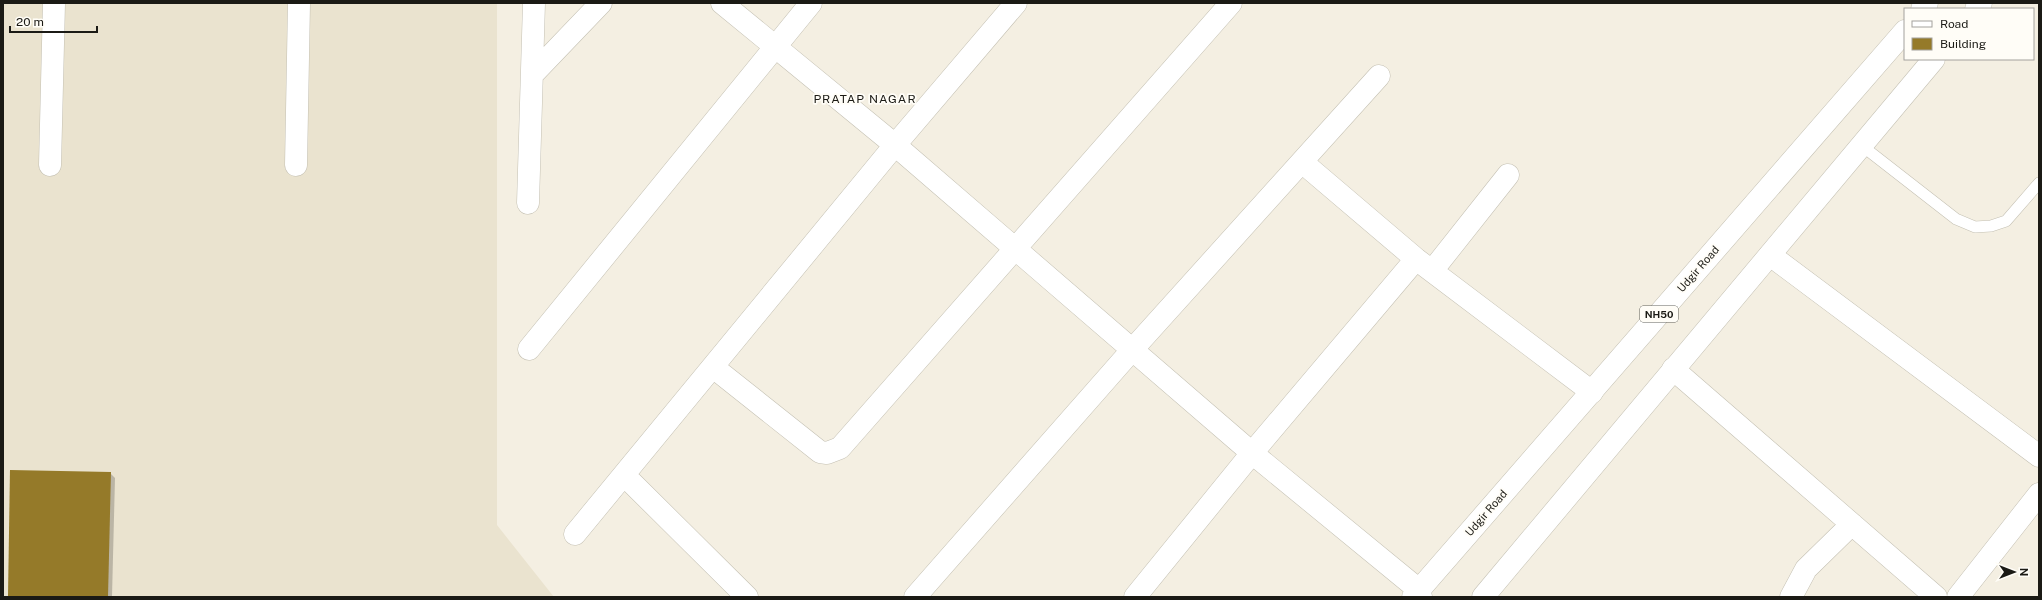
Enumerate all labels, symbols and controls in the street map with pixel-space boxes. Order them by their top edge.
scale bar [10,8,97,34]
legend [1904,8,2034,60]
text: 20 m [16,15,44,29]
text: Road [1940,17,1968,31]
text: Building [1940,37,1986,51]
district label: PRATAP NAGAR [813,92,917,106]
street label: Udgir Road [1675,244,1721,294]
road number: NH50 [1640,306,1678,322]
street label: Udgir Road [1463,488,1509,538]
north arrow [1994,552,2034,592]
text: N [2018,568,2030,576]

